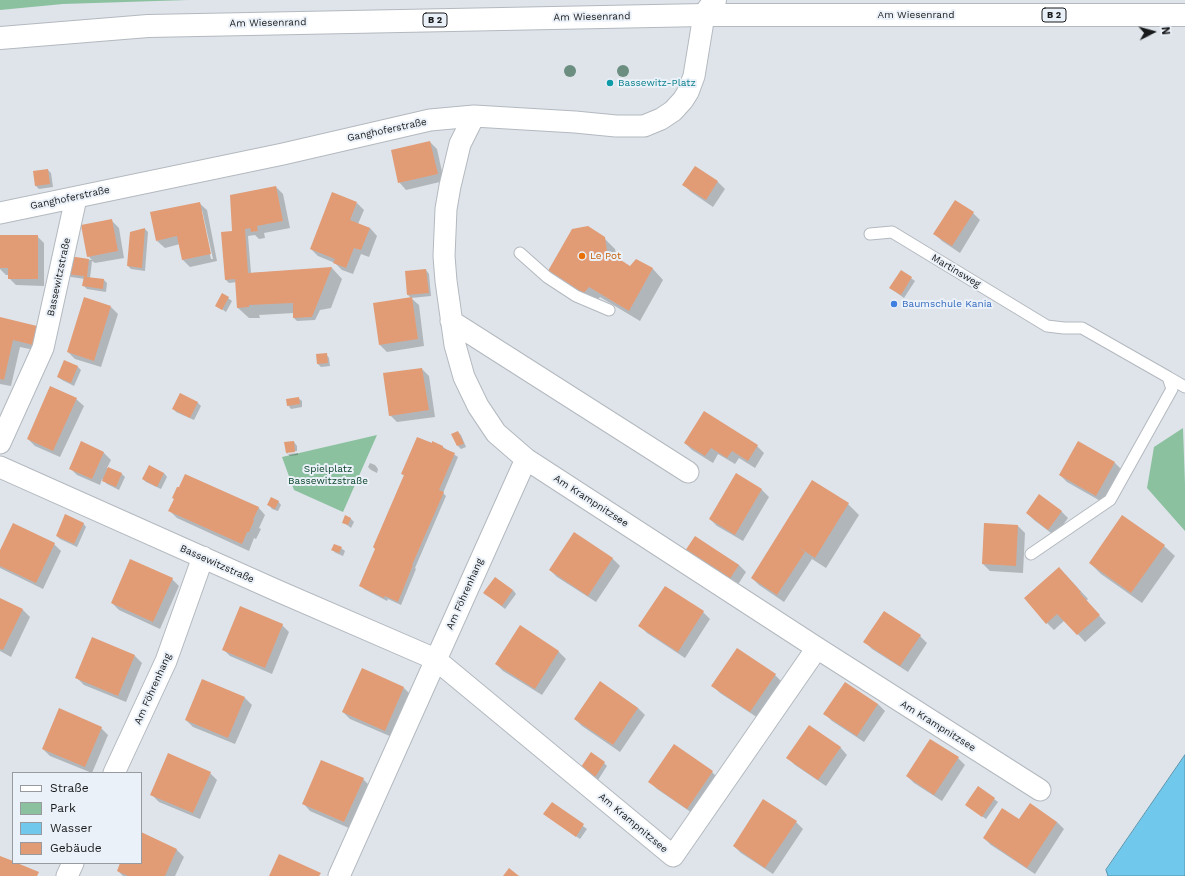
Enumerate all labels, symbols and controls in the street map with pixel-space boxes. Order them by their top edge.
road number: B 2 [1042,8,1066,22]
street label: Am Wiesenrand [878,9,954,21]
street label: Am Wiesenrand [553,10,631,24]
north arrow [1133,12,1173,52]
road number: B 2 [423,13,447,27]
street label: Am Wiesenrand [229,16,307,30]
text: N [1159,26,1172,35]
place label: Bassewitz-Platz [618,77,696,89]
marker: Bassewitz-Platz [605,78,615,88]
street label: Ganghoferstraße [346,116,428,144]
street label: Ganghoferstraße [29,184,111,212]
street label: Bassewitzstraße [45,237,73,317]
place label: Le Pot [590,250,621,262]
marker: Le Pot [577,251,587,261]
street label: Martinsweg [929,252,983,290]
place label: Baumschule Kania [902,298,992,310]
marker: Baumschule Kania [889,299,899,309]
park label: Spielplatz Bassewitzstraße [288,463,368,486]
street label: Am Krampnitzsee [551,472,631,530]
street label: Bassewitzstraße [178,542,256,586]
street label: Am Föhrenhang [444,557,486,631]
street label: Am Föhrenhang [132,652,174,726]
street label: Am Krampnitzsee [898,698,978,754]
legend [12,772,142,864]
text: Straße [50,781,89,795]
street label: Am Krampnitzsee [596,791,670,855]
text: Park [50,801,76,815]
text: Wasser [50,821,92,835]
text: Gebäude [50,841,102,855]

